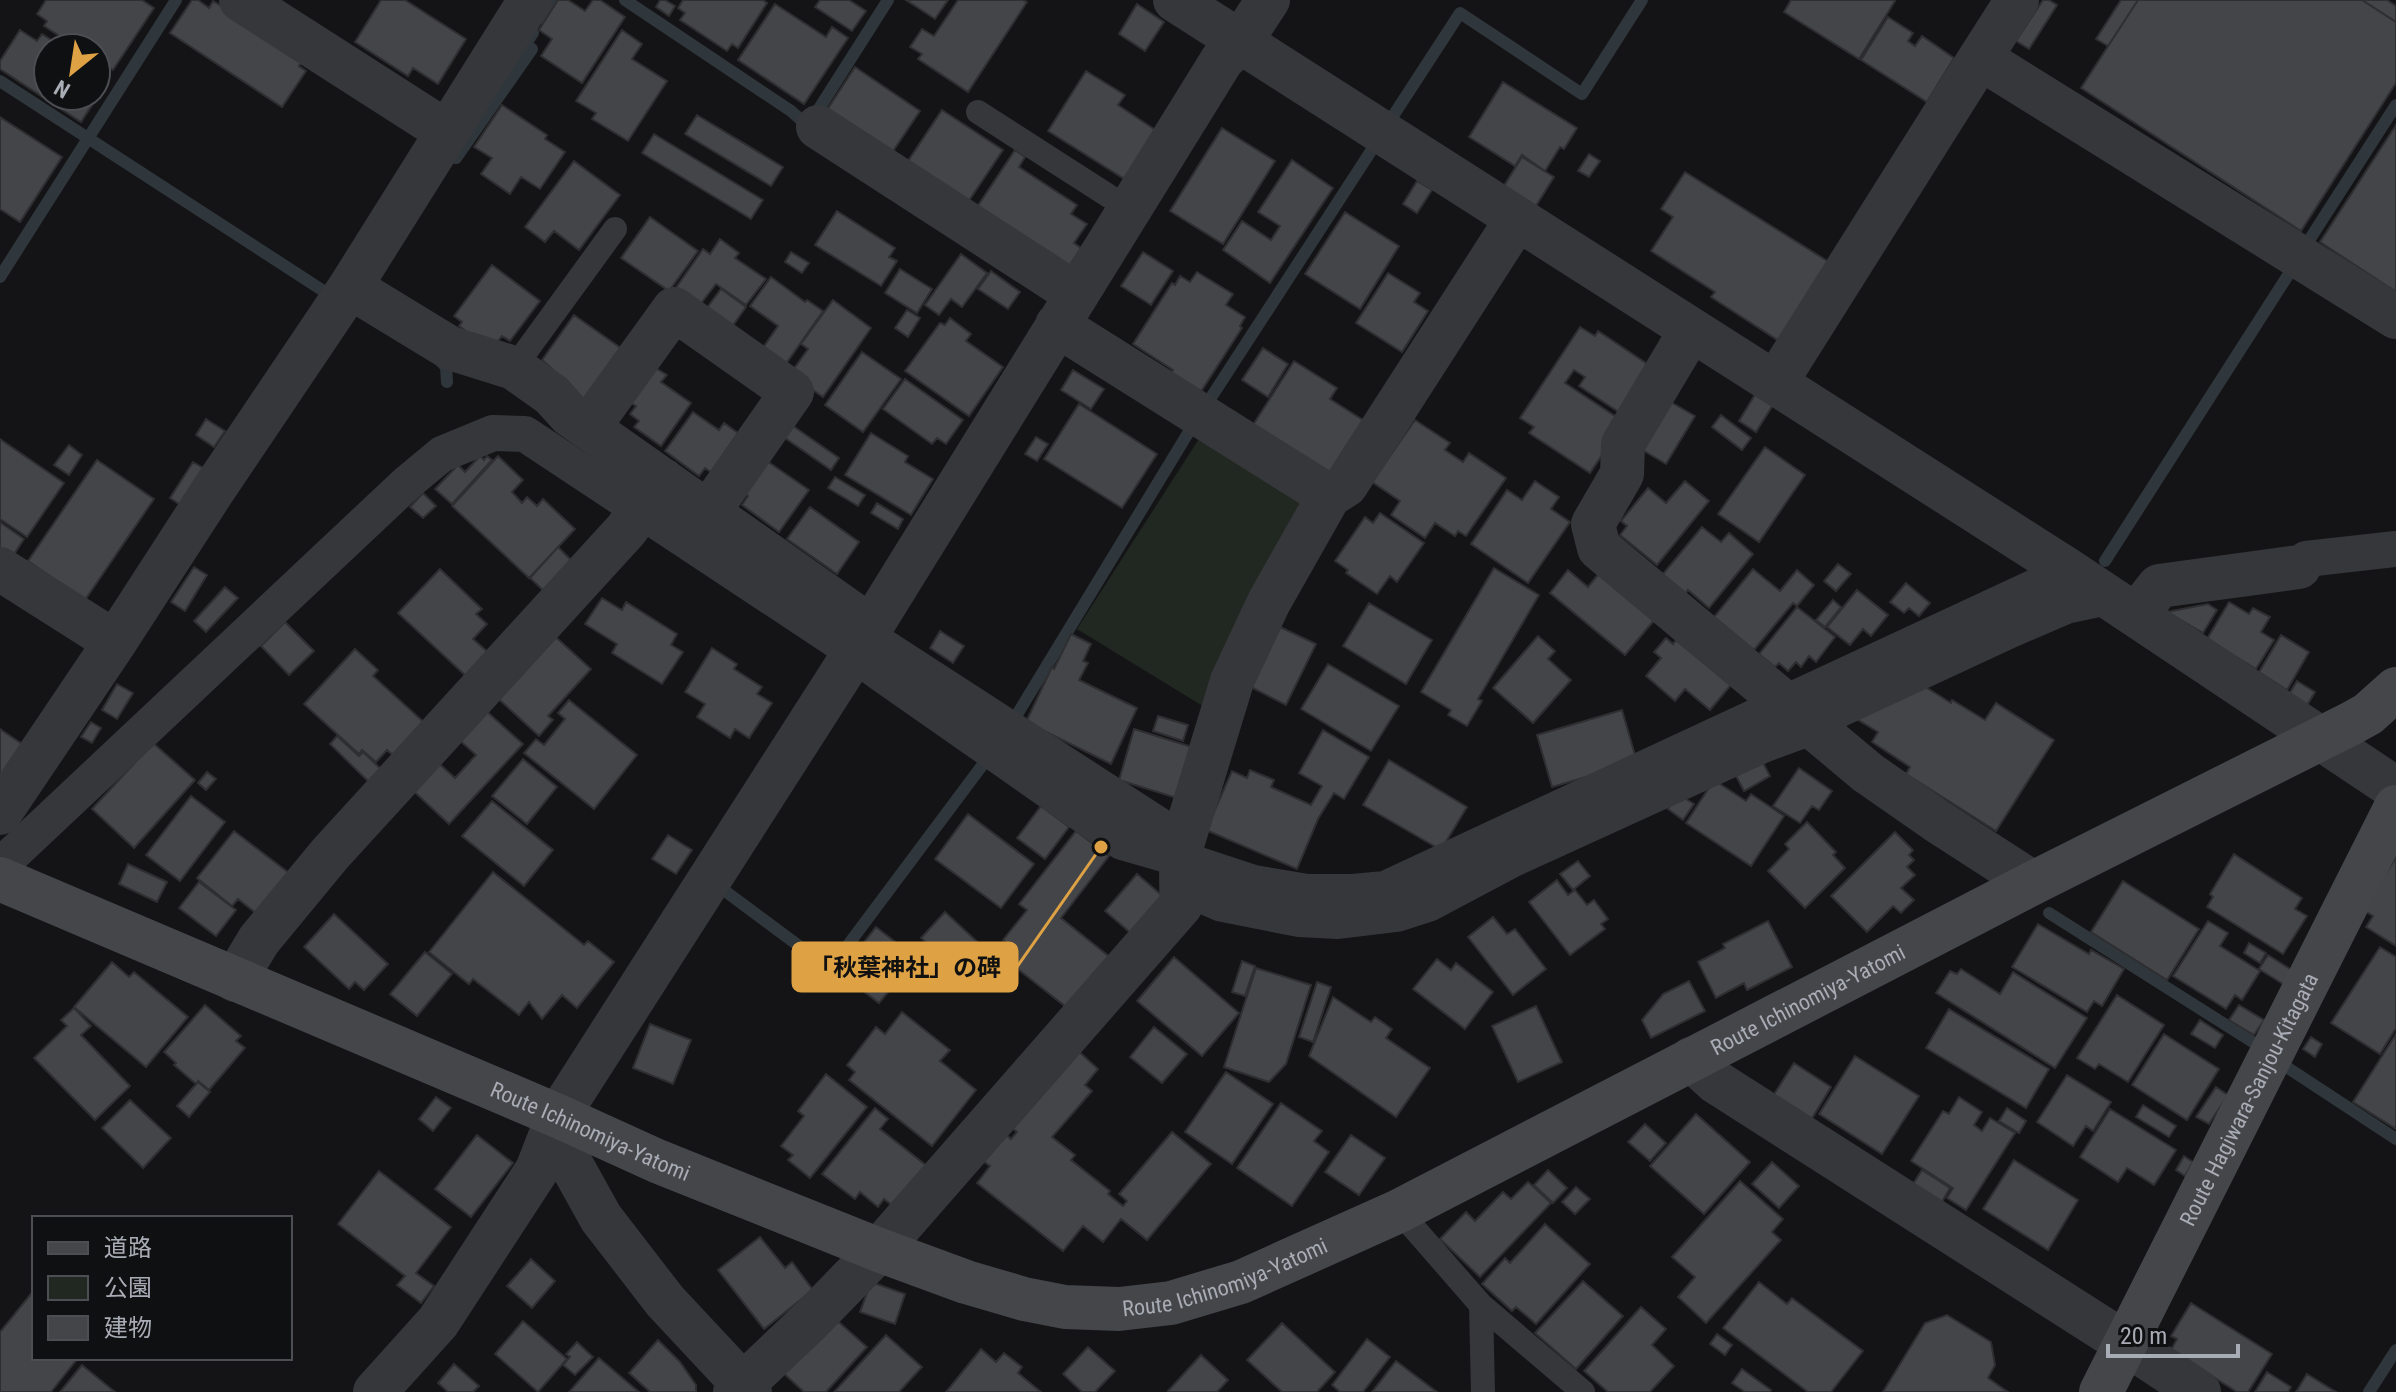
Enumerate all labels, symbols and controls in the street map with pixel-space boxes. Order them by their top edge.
north arrow [32,32,112,112]
text: N [50,75,74,103]
street label: Route Ichinomiya-Yatomi [1707,939,1909,1061]
callout: 「秋葉神社」の碑 [793,943,1017,991]
text: 「秋葉神社」の碑 [809,954,1001,982]
street label: Route Hagiwara-Sanjou-Kitagata [2175,969,2323,1230]
street label: Route Ichinomiya-Yatomi [487,1077,694,1186]
legend [32,1216,292,1360]
street label: Route Ichinomiya-Yatomi [1121,1233,1331,1322]
text: 道路 [104,1234,152,1262]
text: 公園 [104,1274,152,1302]
scale bar [2108,1308,2238,1358]
text: 建物 [104,1314,152,1342]
text: 20 m [2120,1322,2167,1350]

